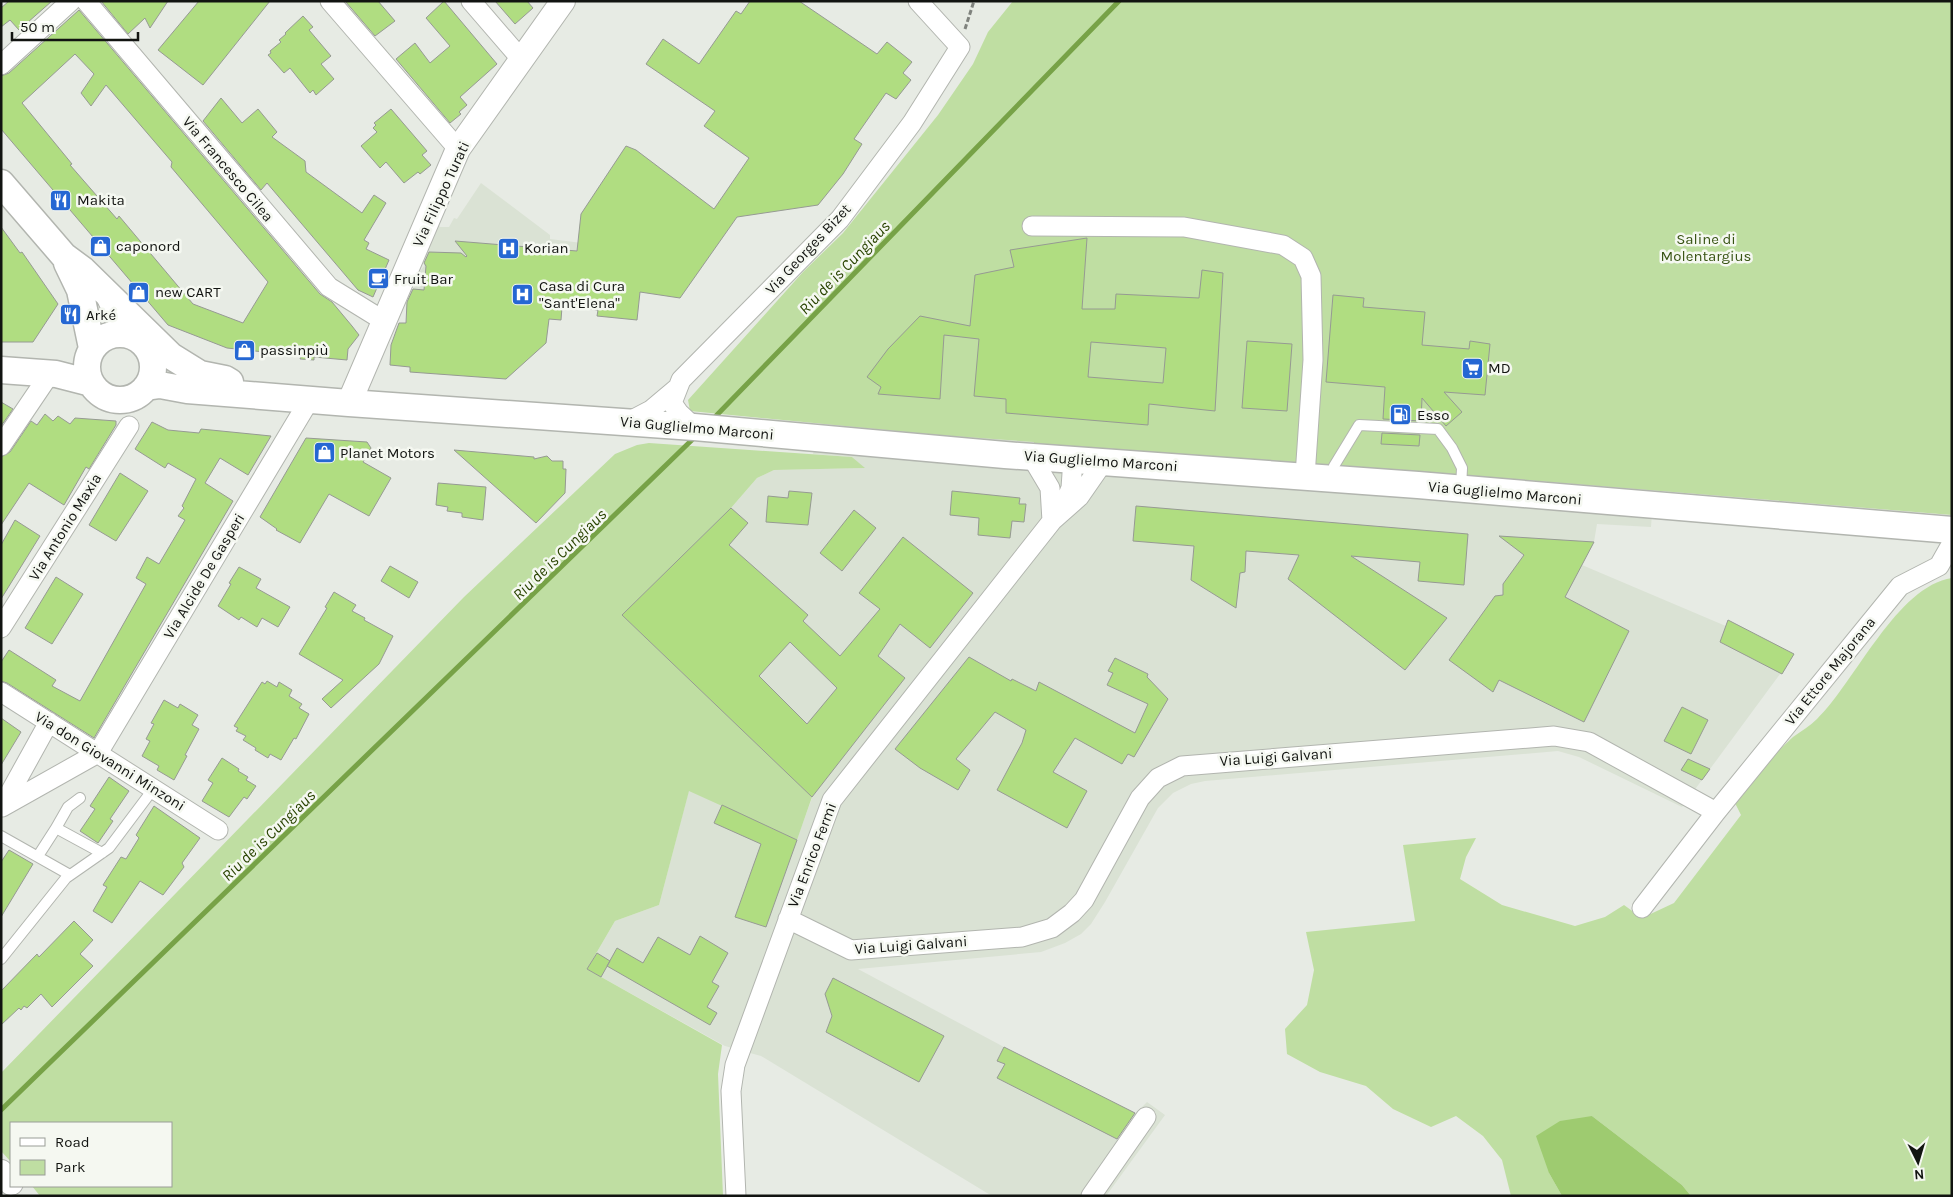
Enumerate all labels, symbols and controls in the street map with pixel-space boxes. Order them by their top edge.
scale bar [12,10,139,42]
text: 50 m [20,18,55,36]
street label: Via Francesco Cilea [179,113,277,225]
street label: Via Filippo Turati [409,138,473,250]
restaurant icon: Makita [49,188,73,212]
place label: Makita [77,191,125,209]
street label: Via Georges Bizet [761,200,855,298]
water label: Riu de is Cungiaus [795,216,894,318]
park label: Saline di Molentargius [1661,230,1751,265]
shop icon: caponord [88,234,112,258]
hospital icon: Korian [496,236,520,260]
place label: caponord [116,237,181,255]
place label: Korian [524,239,569,257]
cafe icon: Fruit Bar [366,267,390,291]
place label: Fruit Bar [394,270,454,288]
place label: Casa di Cura "Sant'Elena" [539,277,625,312]
shop icon: new CART [127,280,151,304]
place label: new CART [155,283,221,301]
hospital icon: Casa di Cura "Sant'Elena" [511,283,535,307]
restaurant icon: Arké [58,303,82,327]
place label: Arké [86,306,116,324]
shop icon: passinpiù [232,338,256,362]
place label: passinpiù [260,341,329,359]
supermarket icon: MD [1460,356,1484,380]
place label: MD [1488,359,1511,377]
fuel station icon: Esso [1389,403,1413,427]
place label: Esso [1417,406,1449,424]
street label: Via Guglielmo Marconi [619,412,775,444]
shop icon: Planet Motors [312,441,336,465]
place label: Planet Motors [340,444,435,462]
street label: Via Guglielmo Marconi [1023,447,1179,475]
street label: Via Antonio Maxia [25,470,105,584]
street label: Via Guglielmo Marconi [1427,477,1583,509]
water label: Riu de is Cungiaus [509,505,610,604]
street label: Via Alcide De Gasperi [159,510,249,642]
street label: Via Ettore Majorana [1781,613,1879,729]
street label: Via don Giovanni Minzoni [32,707,188,815]
street label: Via Luigi Galvani [1219,744,1333,770]
water label: Riu de is Cungiaus [218,786,319,885]
street label: Via Enrico Fermi [784,800,840,910]
street label: Via Luigi Galvani [854,932,968,958]
legend [10,1122,172,1187]
text: Road [55,1133,90,1151]
north arrow [1893,1137,1943,1187]
text: Park [55,1158,85,1176]
text: N [1913,1166,1925,1183]

